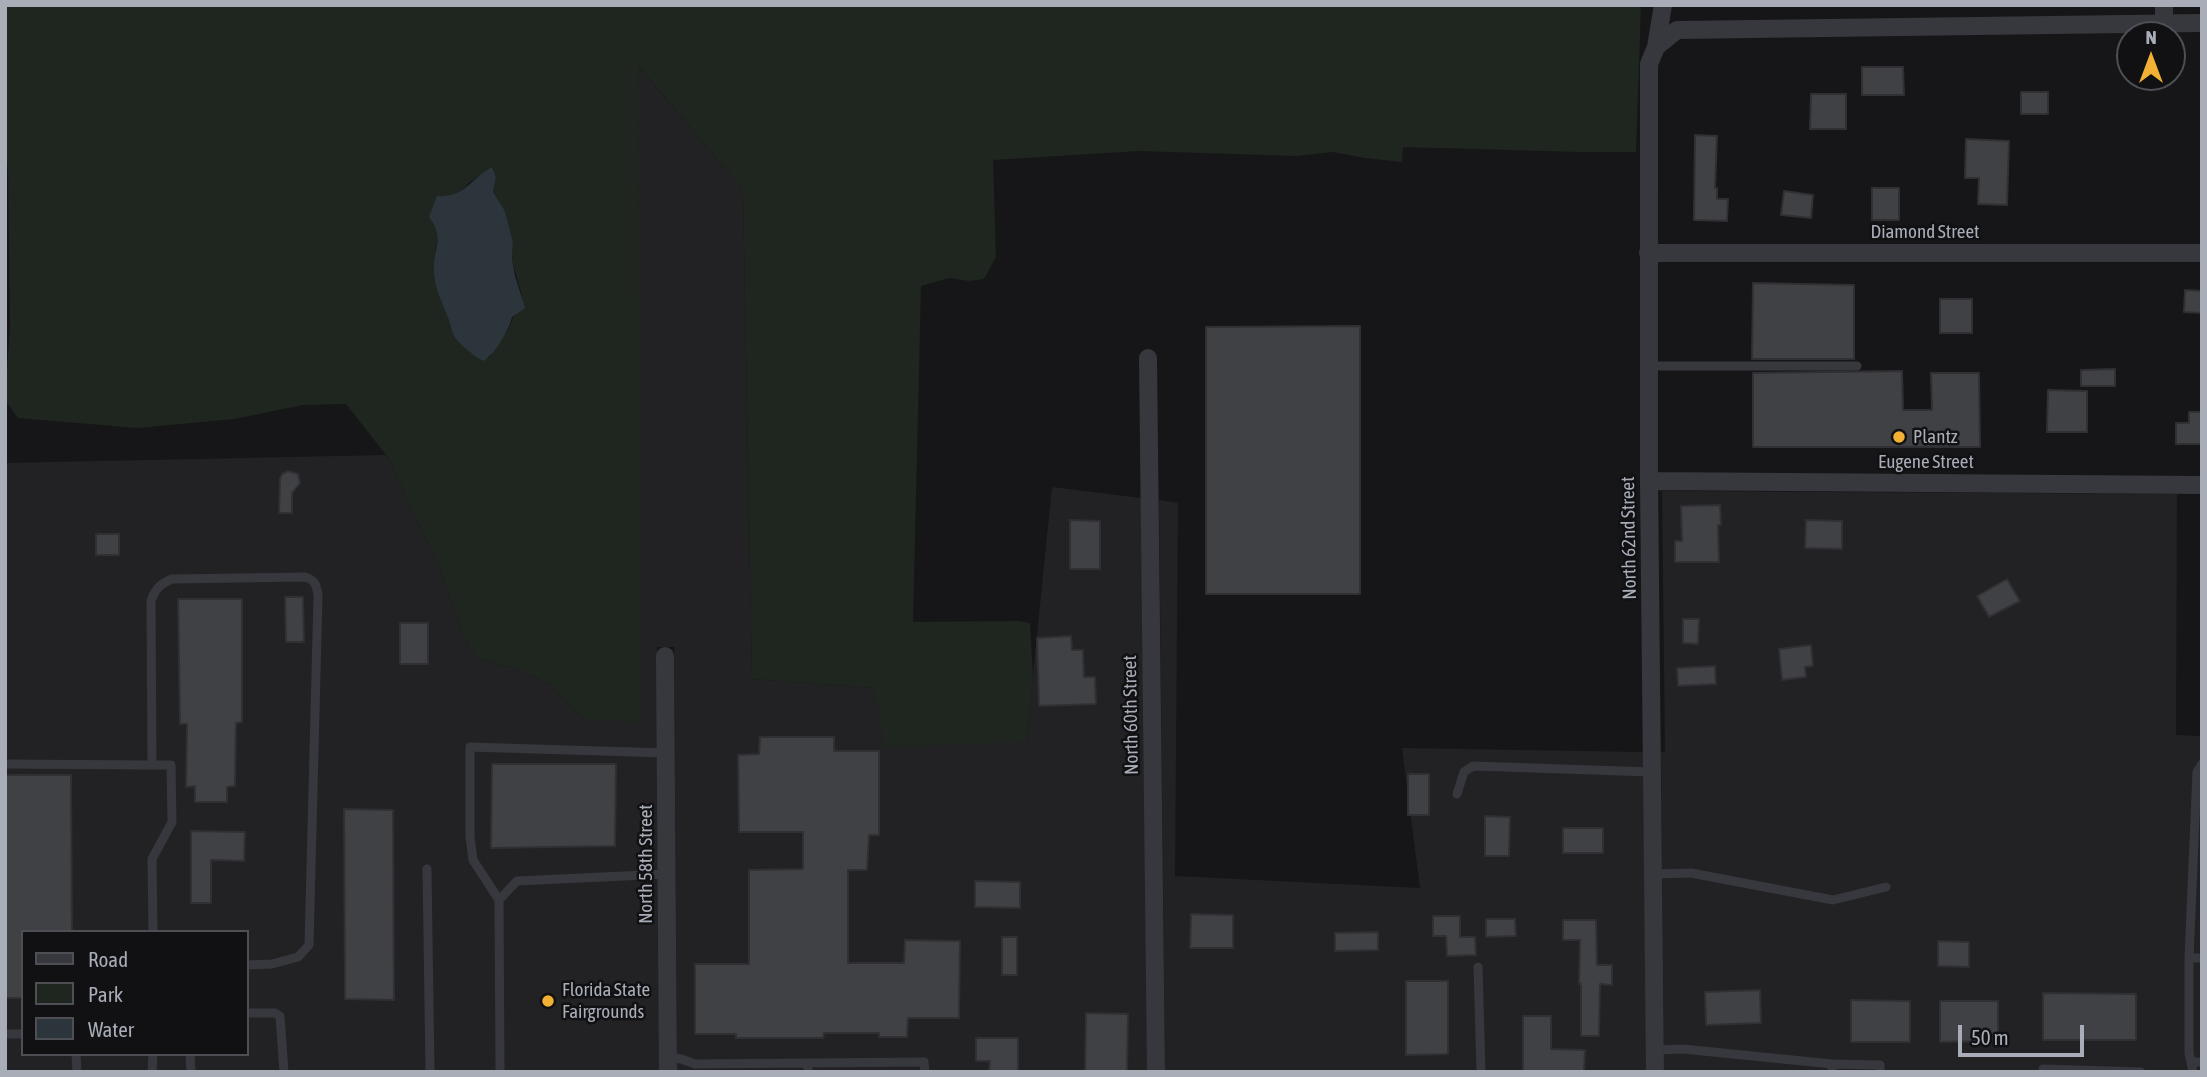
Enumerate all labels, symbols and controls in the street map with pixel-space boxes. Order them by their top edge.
north arrow [2116,21,2186,91]
text: N [2145,26,2157,48]
street label: Diamond Street [1871,221,1979,243]
place label: Plantz [1913,426,1958,448]
marker: Plantz [1891,429,1907,445]
street label: Eugene Street [1878,451,1974,473]
street label: North 62nd Street [1617,476,1641,600]
street label: North 60th Street [1119,655,1143,775]
street label: North 58th Street [635,804,657,924]
legend [21,930,248,1056]
text: Road [88,947,128,971]
place label: Florida State Fairgrounds [562,979,650,1023]
text: Park [88,982,123,1006]
marker: Florida State Fairgrounds [540,993,556,1009]
scale bar [1962,1010,2088,1054]
text: Water [88,1017,134,1041]
text: 50 m [1971,1025,2009,1049]

